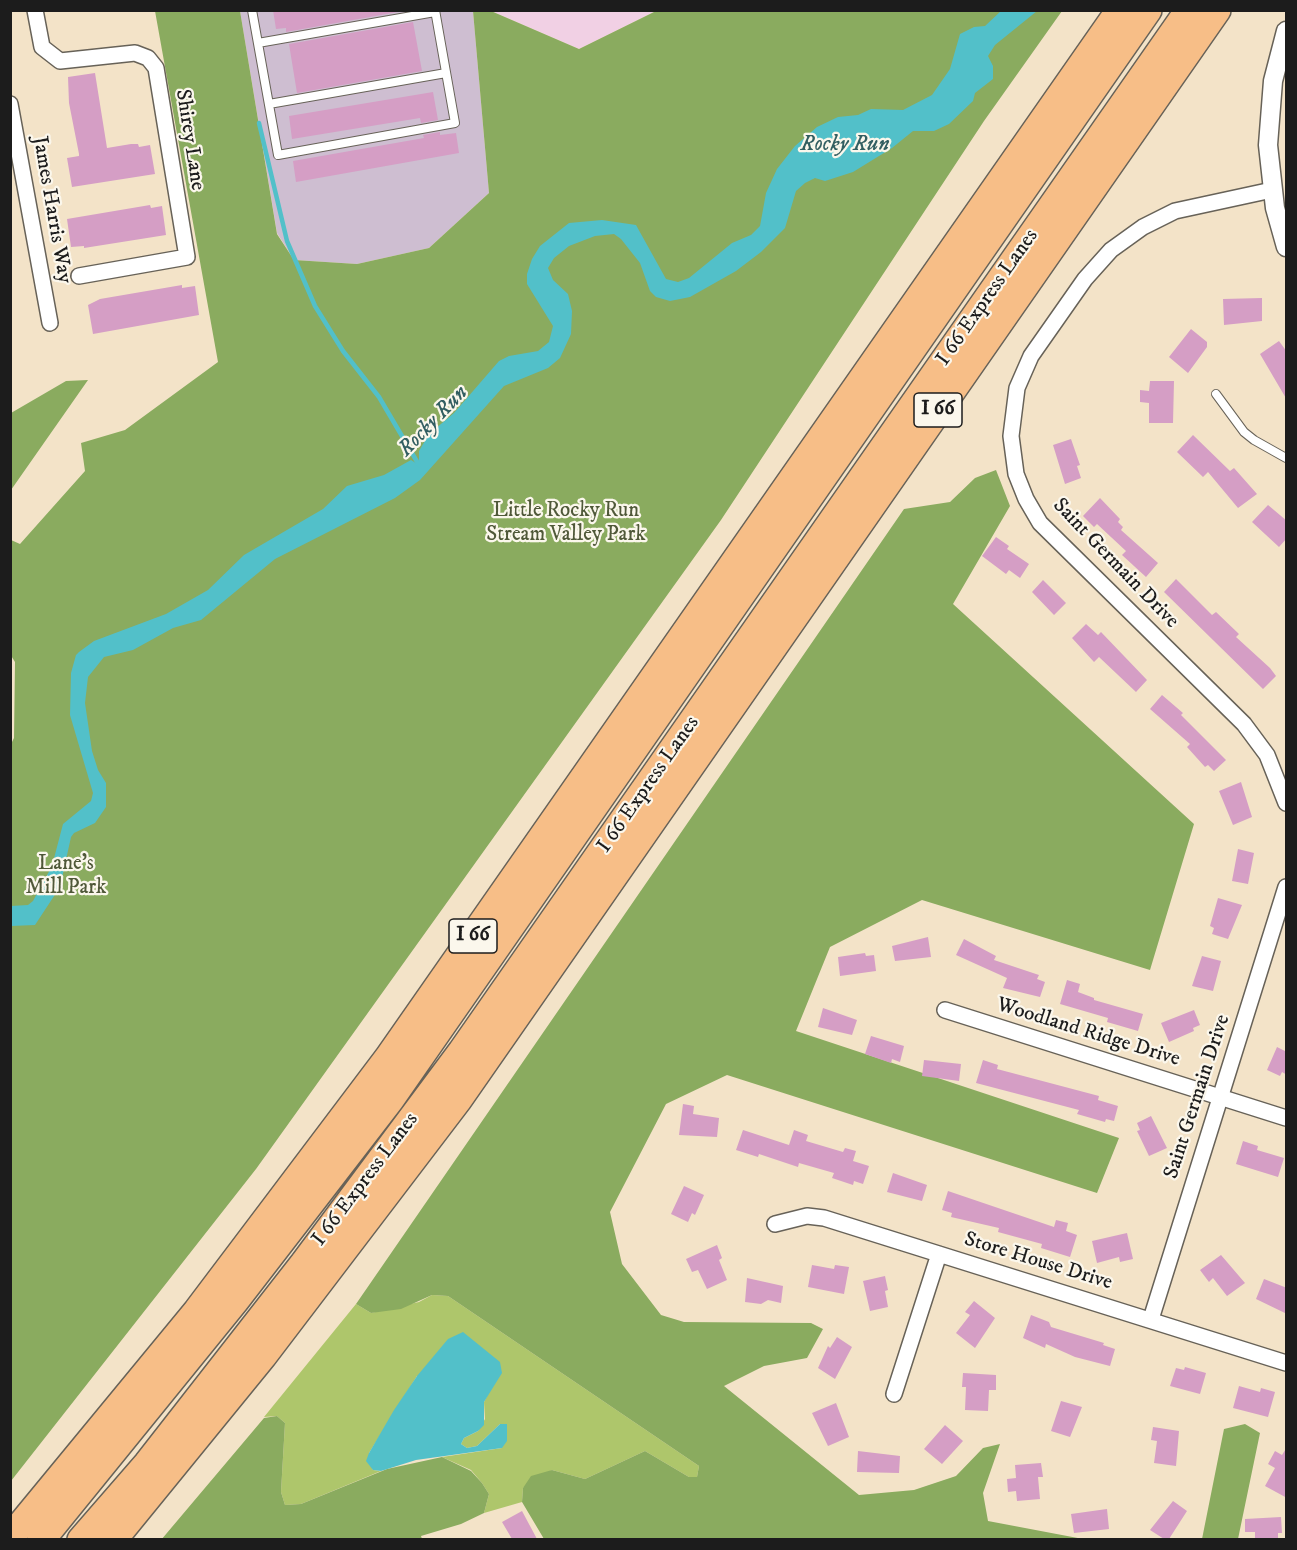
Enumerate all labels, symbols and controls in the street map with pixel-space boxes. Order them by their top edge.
street label: Shirey Lane [169,88,209,192]
water label: Rocky Run [800,132,890,158]
street label: James Harris Way [26,135,76,285]
street label: I 66 Express Lanes [932,225,1044,371]
water label: Rocky Run [394,381,474,463]
road number: I 66 [914,393,962,427]
street label: Saint Germain Drive [1047,494,1183,634]
park label: Little Rocky Run Stream Valley Park [486,499,646,549]
street label: I 66 Express Lanes [593,712,705,858]
park label: Lane's Mill Park [26,852,106,902]
road number: I 66 [449,919,497,953]
street label: Woodland Ridge Drive [993,993,1183,1073]
street label: Saint Germain Drive [1160,1012,1236,1182]
street label: I 66 Express Lanes [308,1108,424,1252]
street label: Store House Drive [961,1228,1115,1296]

